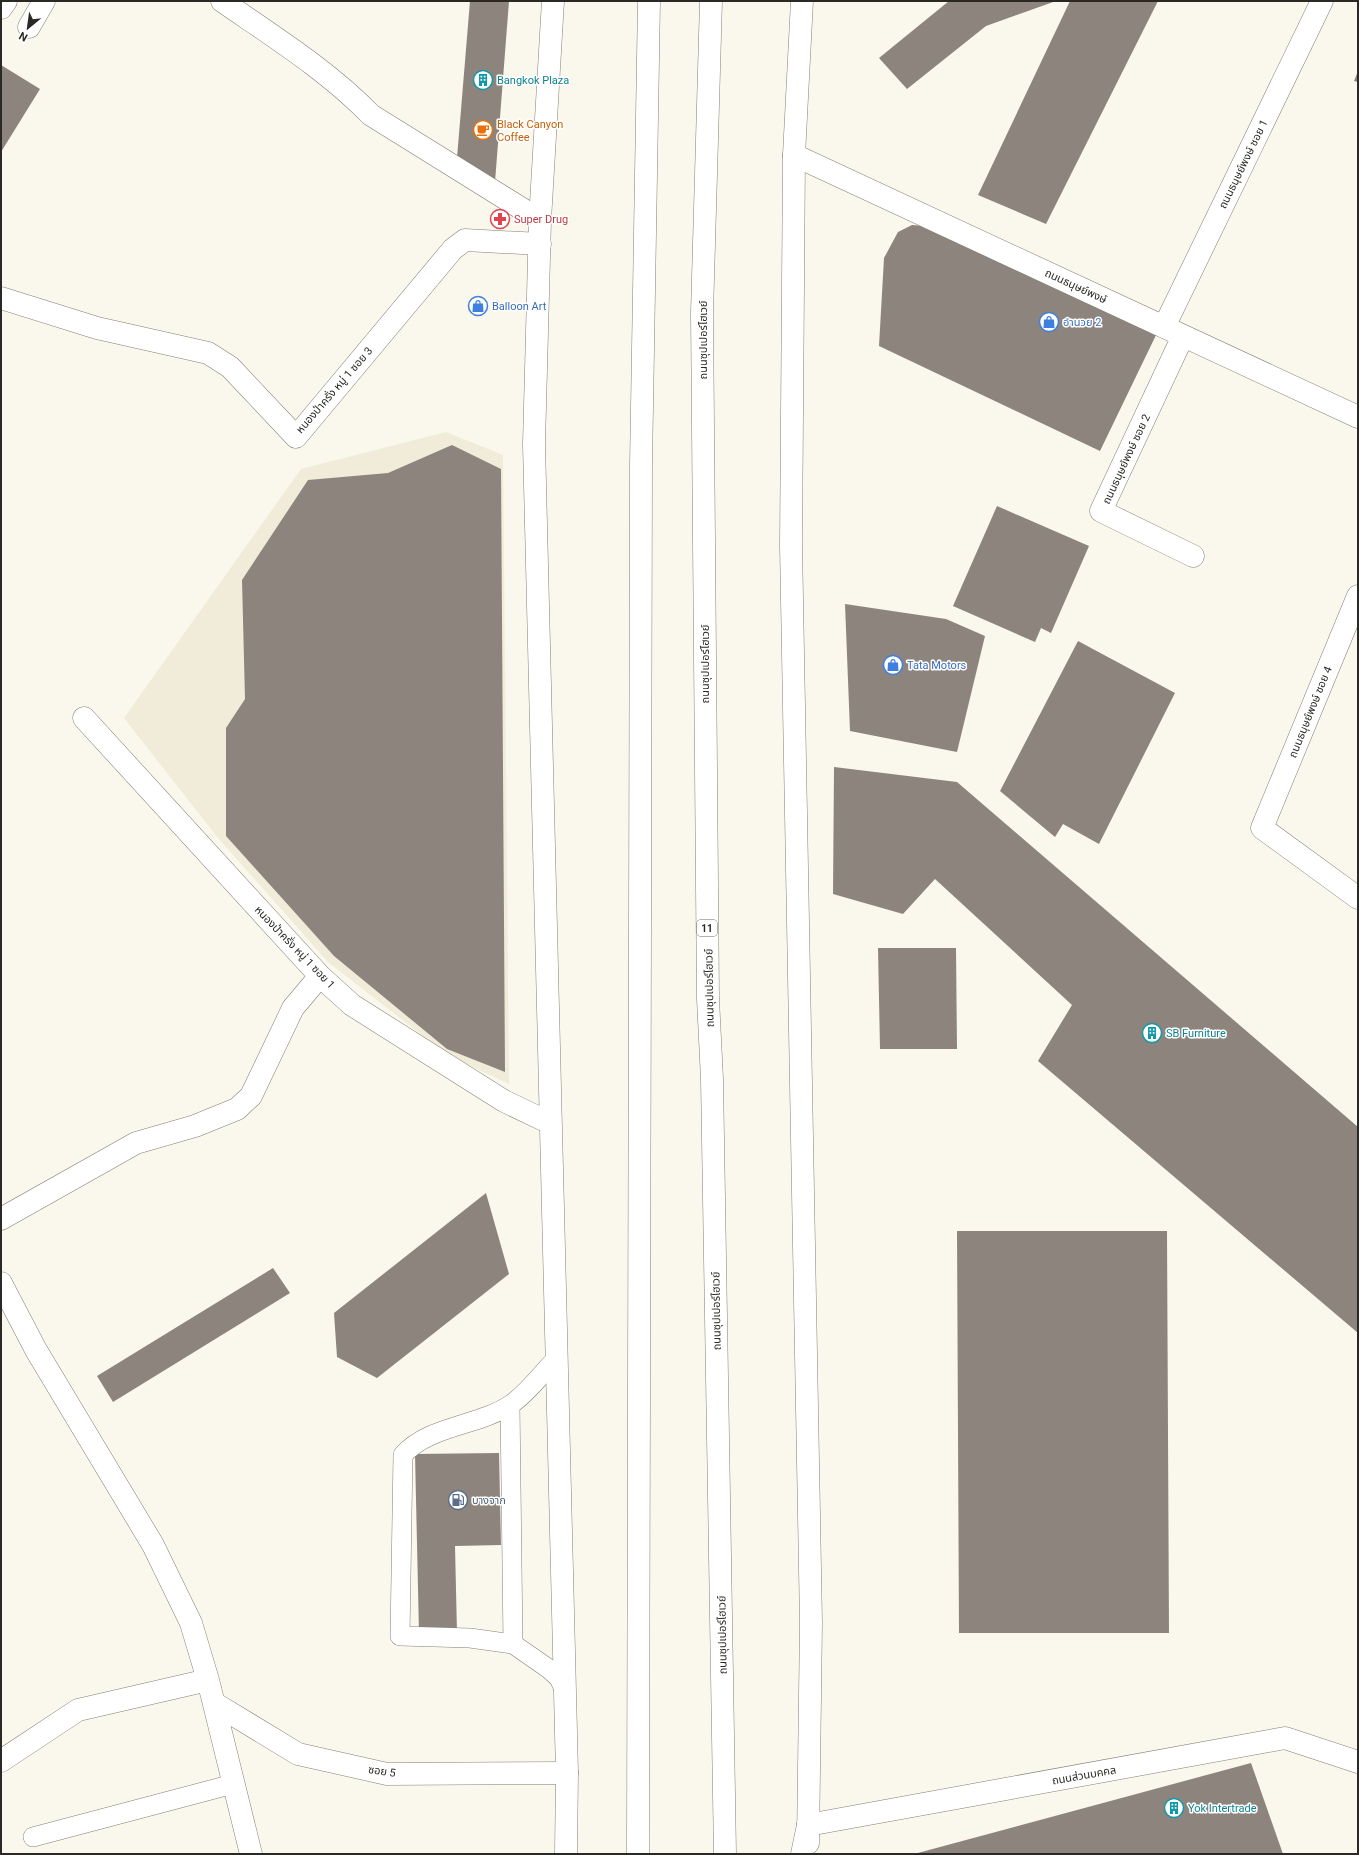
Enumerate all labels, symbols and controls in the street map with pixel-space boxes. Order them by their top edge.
north arrow [8,8,48,48]
text: N [17,29,30,44]
building icon: Bangkok Plaza [472,69,494,91]
place label: Bangkok Plaza [497,74,569,87]
place label: Black Canyon Coffee [497,118,563,144]
street label: ถนนธนุษย์พงษ์ ซอย 1 [1216,118,1271,211]
cafe icon: Black Canyon Coffee [472,119,494,141]
pharmacy icon: Super Drug [489,208,511,230]
place label: Super Drug [514,213,568,226]
street label: ถนนธนุษย์พงษ์ [1043,266,1109,307]
shop icon: Balloon Art [467,295,489,317]
place label: Balloon Art [492,300,547,313]
street label: ถนนซุปเปอร์ไฮเวย์ [697,301,710,379]
shop icon: อำนวย 2 [1038,311,1060,333]
place label: อำนวย 2 [1063,316,1101,329]
street label: หนองป่าครั่ง หมู่ 1 ซอย 3 [292,344,375,436]
street label: ถนนธนุษย์พงษ์ ซอย 2 [1100,412,1153,506]
street label: ถนนซุปเปอร์ไฮเวย์ [699,625,712,703]
shop icon: Tata Motors [882,654,904,676]
place label: Tata Motors [907,659,967,672]
street label: ถนนธนุษย์พงษ์ ซอย 4 [1286,665,1335,760]
street label: หนองป่าครั่ง หมู่ 1 ซอย 1 [252,902,339,991]
road number: 11 [697,920,717,936]
street label: ถนนซุปเปอร์ไฮเวย์ [702,948,717,1028]
building icon: SB Furniture [1141,1022,1163,1044]
place label: SB Furniture [1166,1027,1226,1040]
street label: ถนนซุปเปอร์ไฮเวย์ [709,1271,724,1351]
fuel station icon: บางจาก [447,1489,469,1511]
place label: บางจาก [472,1494,506,1507]
street label: ถนนซุปเปอร์ไฮเวย์ [715,1595,730,1675]
street label: ซอย 5 [367,1763,397,1780]
street label: ถนนส่วนบคคล [1051,1763,1117,1788]
building icon: Yok Intertrade [1163,1797,1185,1819]
place label: Yok Intertrade [1188,1802,1257,1815]

